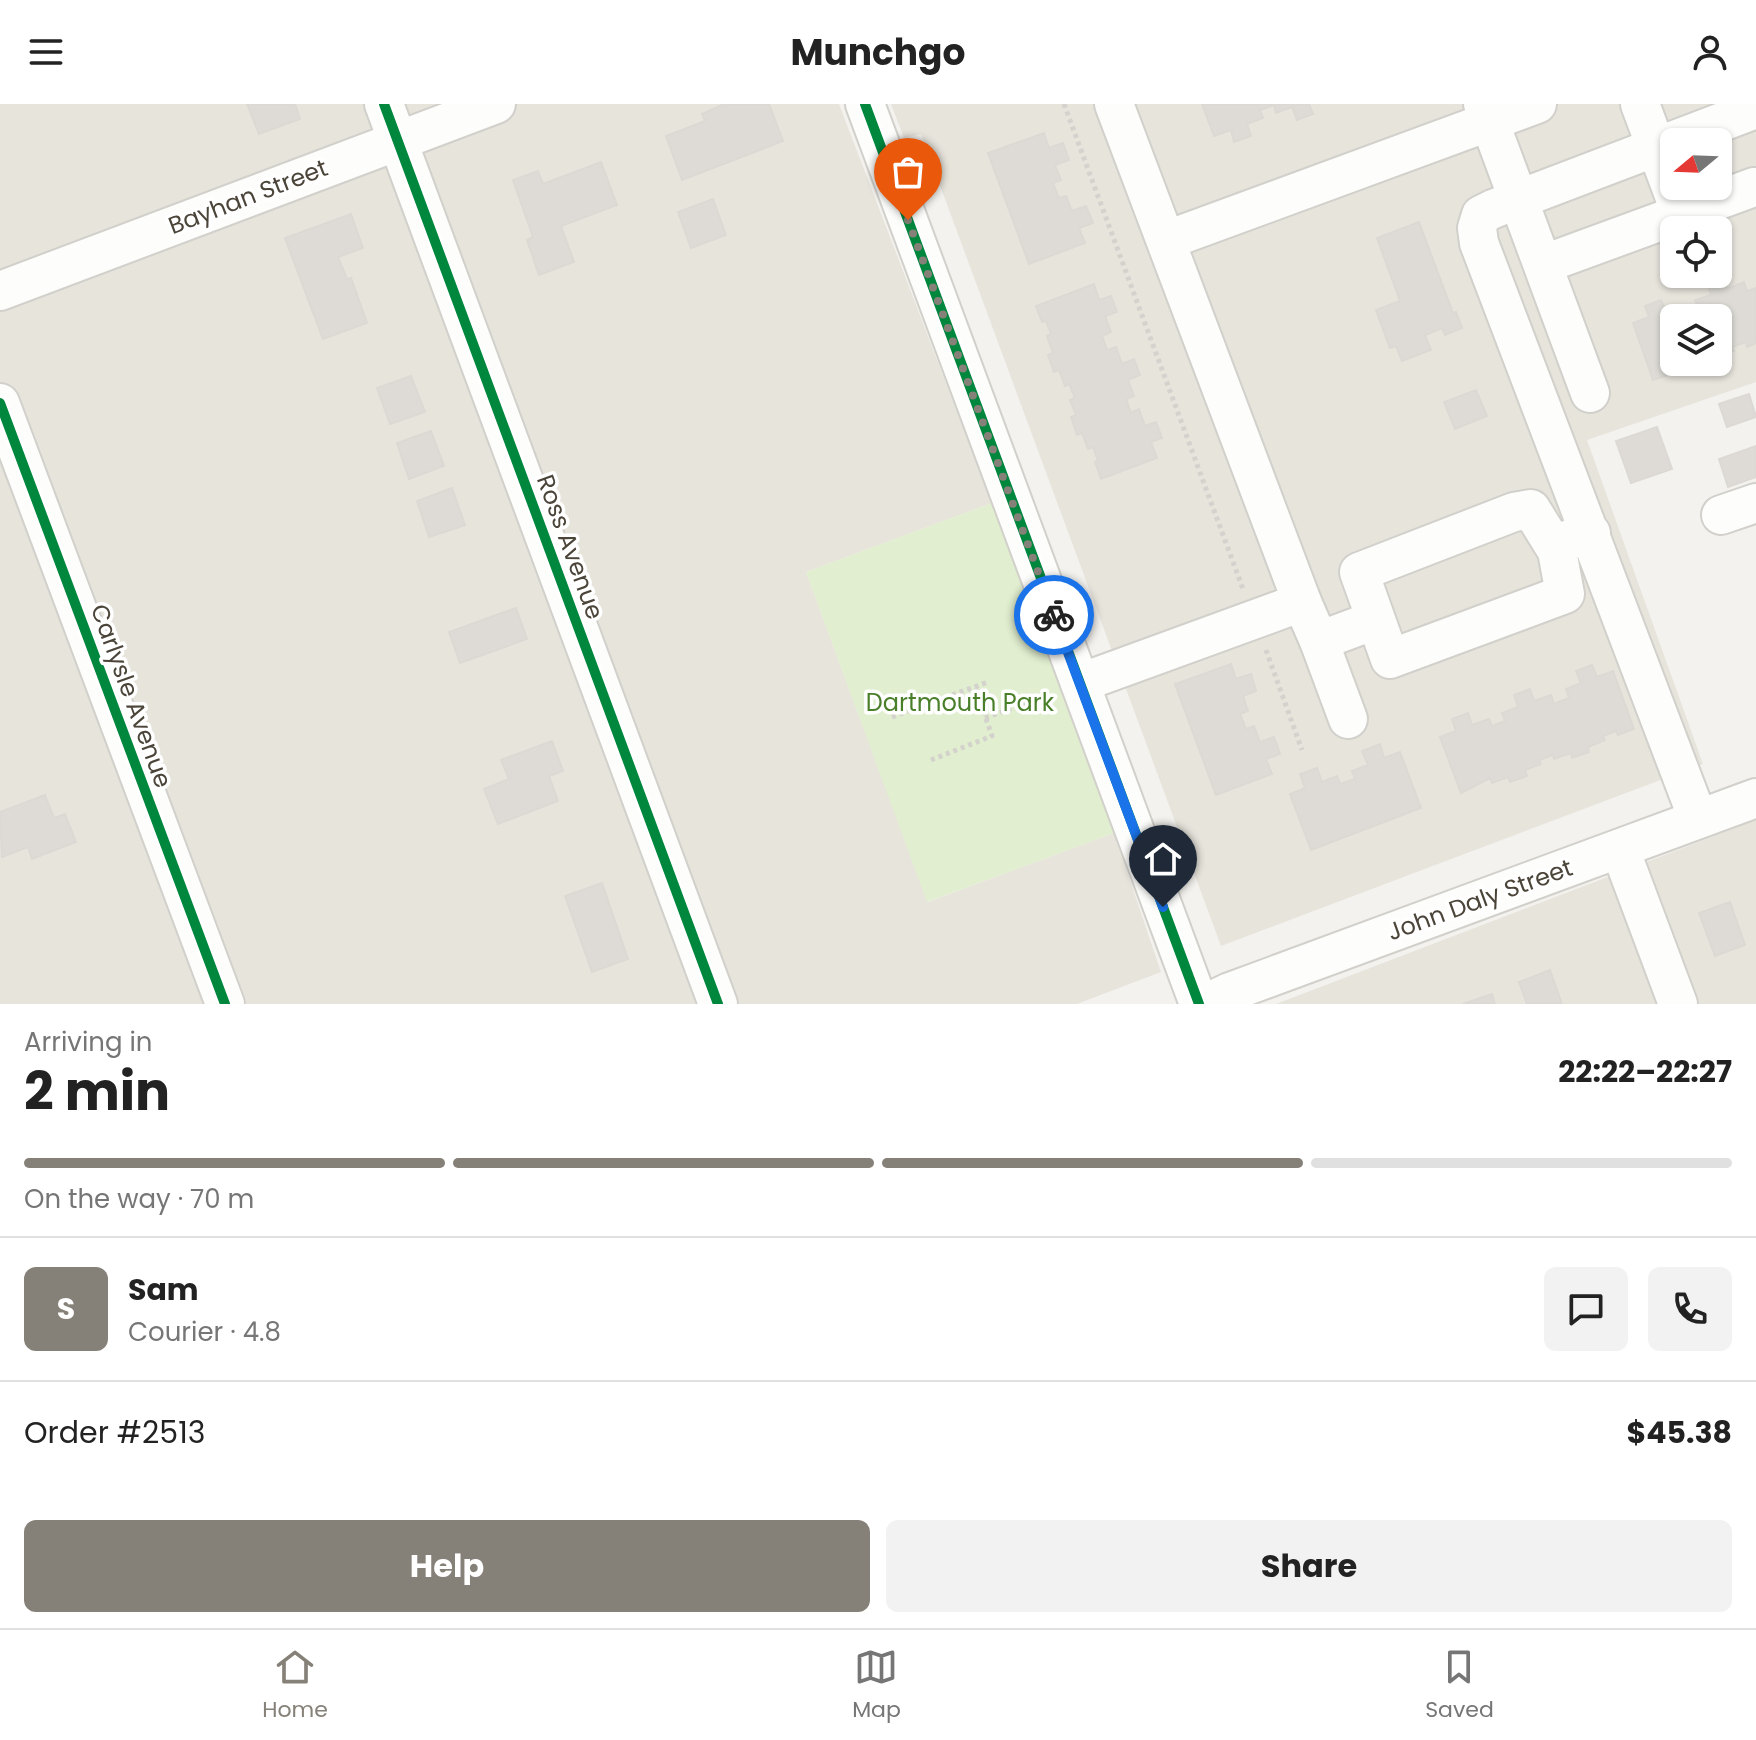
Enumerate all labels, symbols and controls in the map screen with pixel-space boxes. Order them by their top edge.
text: Munchgo [791,27,966,78]
icon: menu [24,30,68,74]
icon: person [1688,30,1732,74]
north arrow [1660,128,1732,200]
map controls [1660,128,1732,376]
pin [874,138,942,220]
icon: bag [886,150,930,194]
street label: Bayhan Street [163,151,332,242]
button: locate [1660,216,1732,288]
button: layers [1660,304,1732,376]
street label: Ross Avenue [529,470,612,624]
courier [1014,575,1094,655]
icon: bike [1032,593,1076,637]
street label: Carlysle Avenue [83,600,180,792]
park label: Dartmouth Park [866,686,1055,719]
pin [1129,825,1197,907]
icon: home [1141,837,1185,881]
street label: John Daly Street [1383,851,1577,948]
text: Arriving in [24,1024,153,1060]
text: 22:22–22:27 [1558,1050,1732,1093]
text: 2 min [24,1055,170,1128]
text: On the way · 70 m [24,1181,254,1217]
button: chat [1544,1267,1628,1351]
button: phone [1648,1267,1732,1351]
text: Sam [128,1268,199,1311]
text: S [57,1287,75,1330]
text: Courier · 4.8 [128,1314,281,1350]
text: Order #2513 [24,1411,205,1454]
text: $45.38 [1626,1411,1732,1454]
button: Help [24,1520,870,1612]
button: Share [886,1520,1732,1612]
tab: Home [262,1645,328,1726]
tab: Map [852,1645,901,1726]
tab: Saved [1425,1645,1494,1726]

